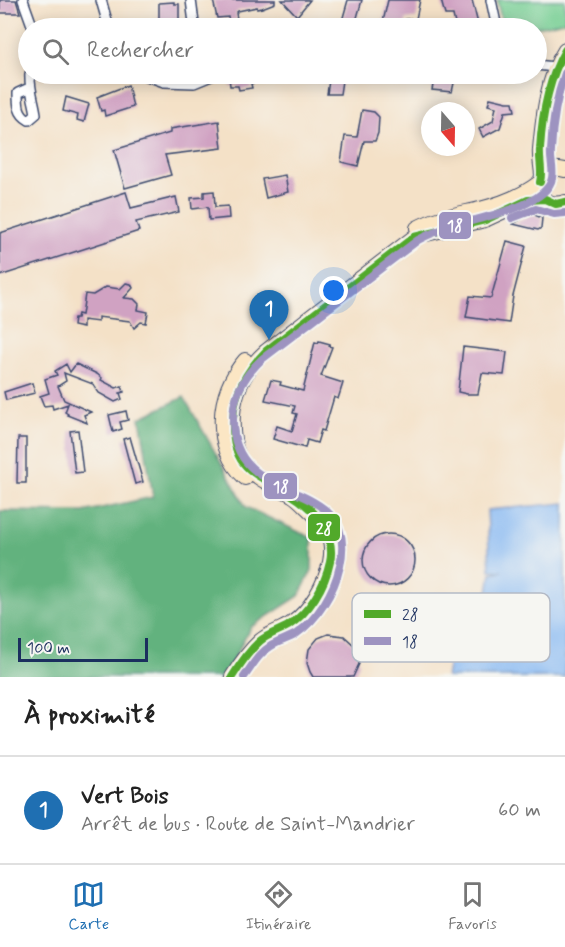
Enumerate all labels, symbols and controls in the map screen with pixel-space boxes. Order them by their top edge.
search box [18,18,547,84]
icon: search [39,35,72,68]
text: Rechercher [87,37,194,65]
north arrow [421,102,475,156]
line badge: 18 [438,211,472,240]
text: 18 [447,216,463,237]
your location [319,276,348,305]
pin: 1 [250,290,288,340]
line badge: 18 [263,472,298,500]
text: 18 [273,477,289,498]
line badge: 28 [307,513,341,542]
text: 28 [316,519,333,540]
legend [352,593,550,662]
text: 28 [402,605,419,626]
text: 18 [402,632,418,653]
scale bar [18,635,148,662]
text: 100 m [27,638,70,659]
text: À proximité [24,699,155,733]
text: Vert Bois [81,783,168,811]
text: 1 [39,797,48,824]
text: 60 m [498,797,541,824]
text: Arrêt de bus · Route de Saint-Mandrier [81,811,415,838]
tab: Carte [68,878,109,935]
tab: Itinéraire [246,878,312,935]
tab: Favoris [448,878,497,935]

